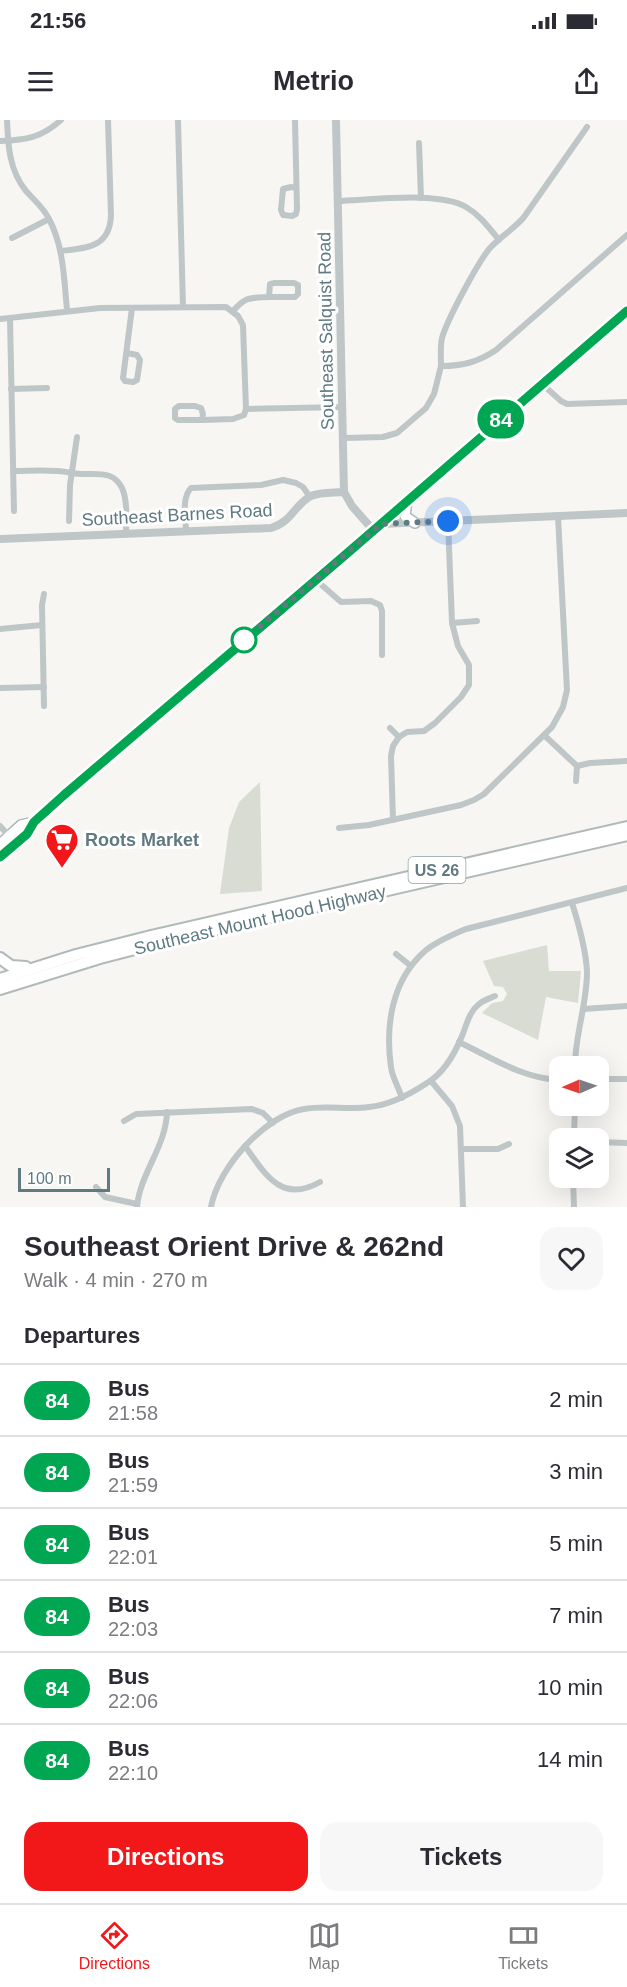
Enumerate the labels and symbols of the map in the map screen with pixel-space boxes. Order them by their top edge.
street label: Southeast Salquist Road [314,232,338,430]
line badge: 84 [474,400,528,438]
street label: Southeast Barnes Road [81,500,273,530]
your location [433,506,463,536]
unlabelled marker [231,627,257,653]
supermarket icon: Roots Market [44,822,80,869]
place label: Roots Market [85,830,199,850]
road number: US 26 [408,857,466,883]
street label: Southeast Mount Hood Highway [132,881,388,959]
north arrow [549,1056,609,1116]
scale bar [18,1165,110,1192]

